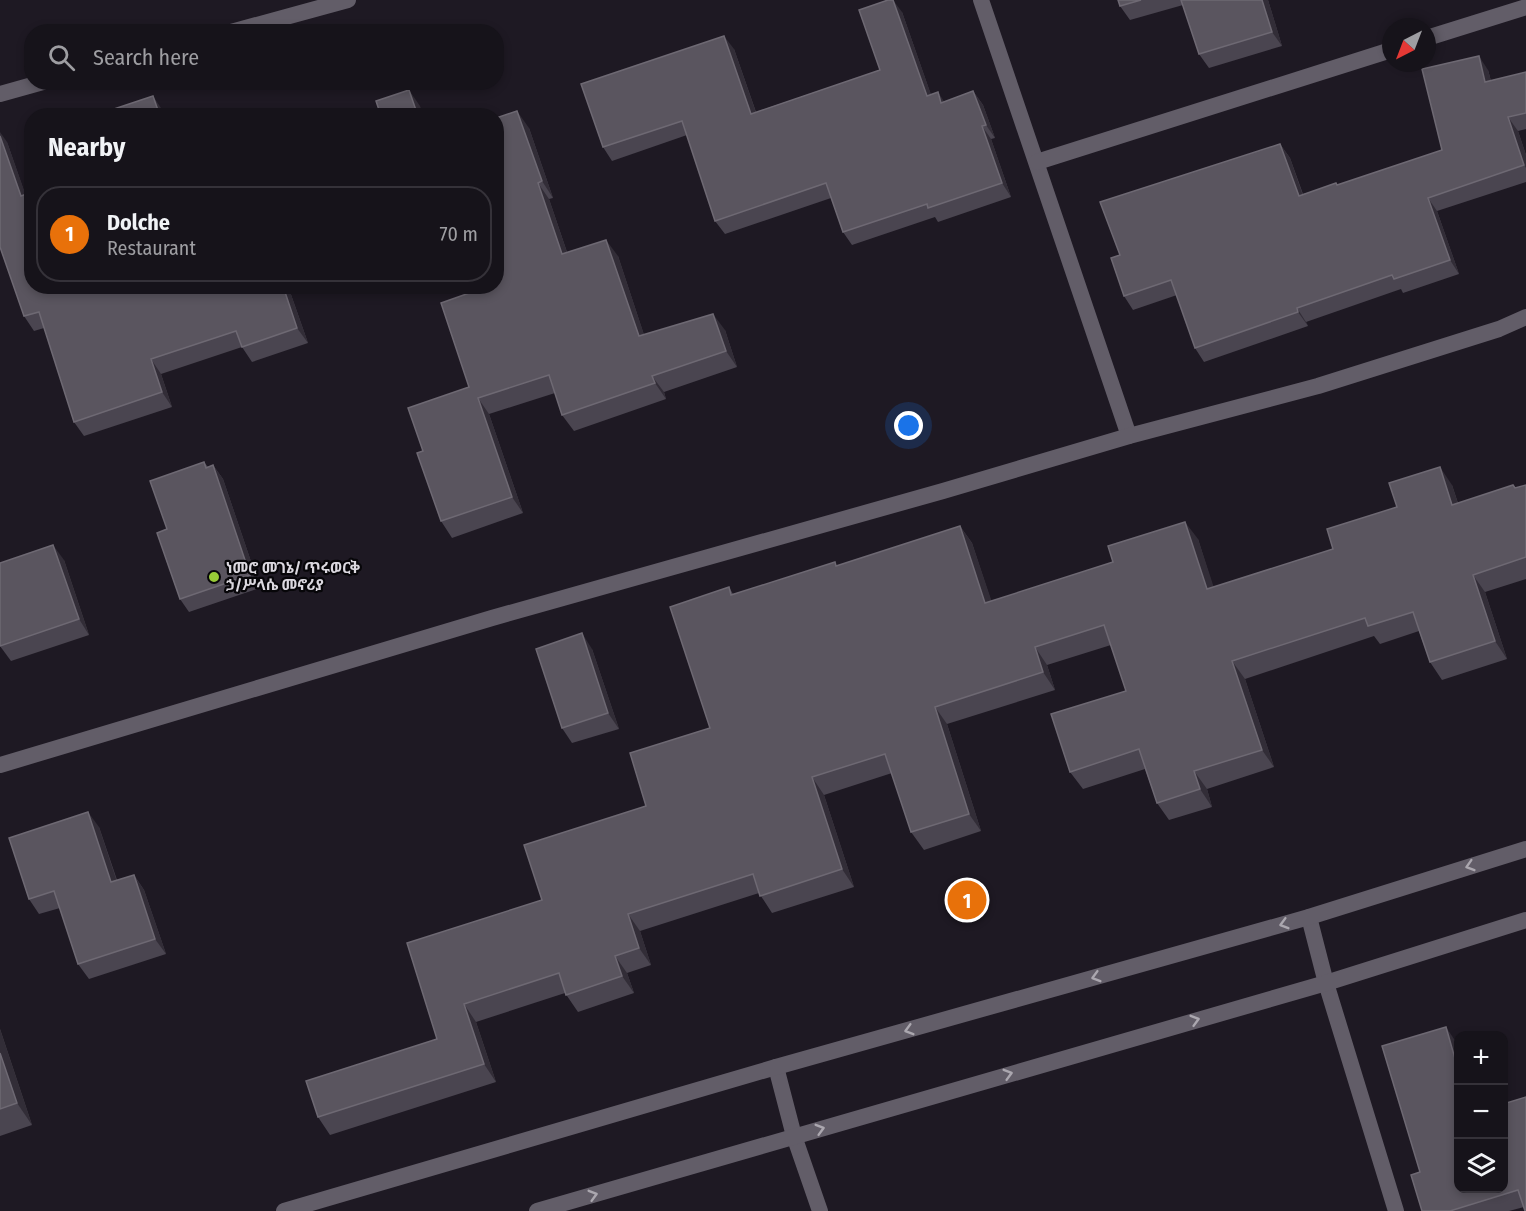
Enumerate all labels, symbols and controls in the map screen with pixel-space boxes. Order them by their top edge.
north arrow [1382,18,1436,72]
search box [24,24,504,90]
icon: search [45,41,78,74]
text: Search here [93,44,199,71]
text: Nearby [48,132,125,163]
text: Dolche [107,209,170,236]
text: 1 [65,222,74,246]
text: 70 m [440,222,478,246]
text: Restaurant [107,236,196,260]
your location [894,411,923,440]
place label: ነመሮ መገኔ/ ጥሩወርቅ ኃ/ሥላሴ መኖሪያ [226,559,361,594]
marker: ነመሮ መገኔ/ ጥሩወርቅ ኃ/ሥላሴ መኖሪያ [207,570,221,584]
one-way arrow [1465,859,1476,871]
pin: 1 [948,878,986,922]
one-way arrow [1279,917,1290,929]
one-way arrow [1091,970,1102,982]
one-way arrow [1190,1015,1200,1028]
one-way arrow [904,1023,914,1035]
map controls [1454,1031,1508,1193]
button: + [1454,1031,1508,1085]
one-way arrow [1003,1069,1013,1082]
button: − [1454,1085,1508,1139]
one-way arrow [815,1123,825,1136]
button: layers [1454,1139,1508,1193]
one-way arrow [587,1190,598,1202]

